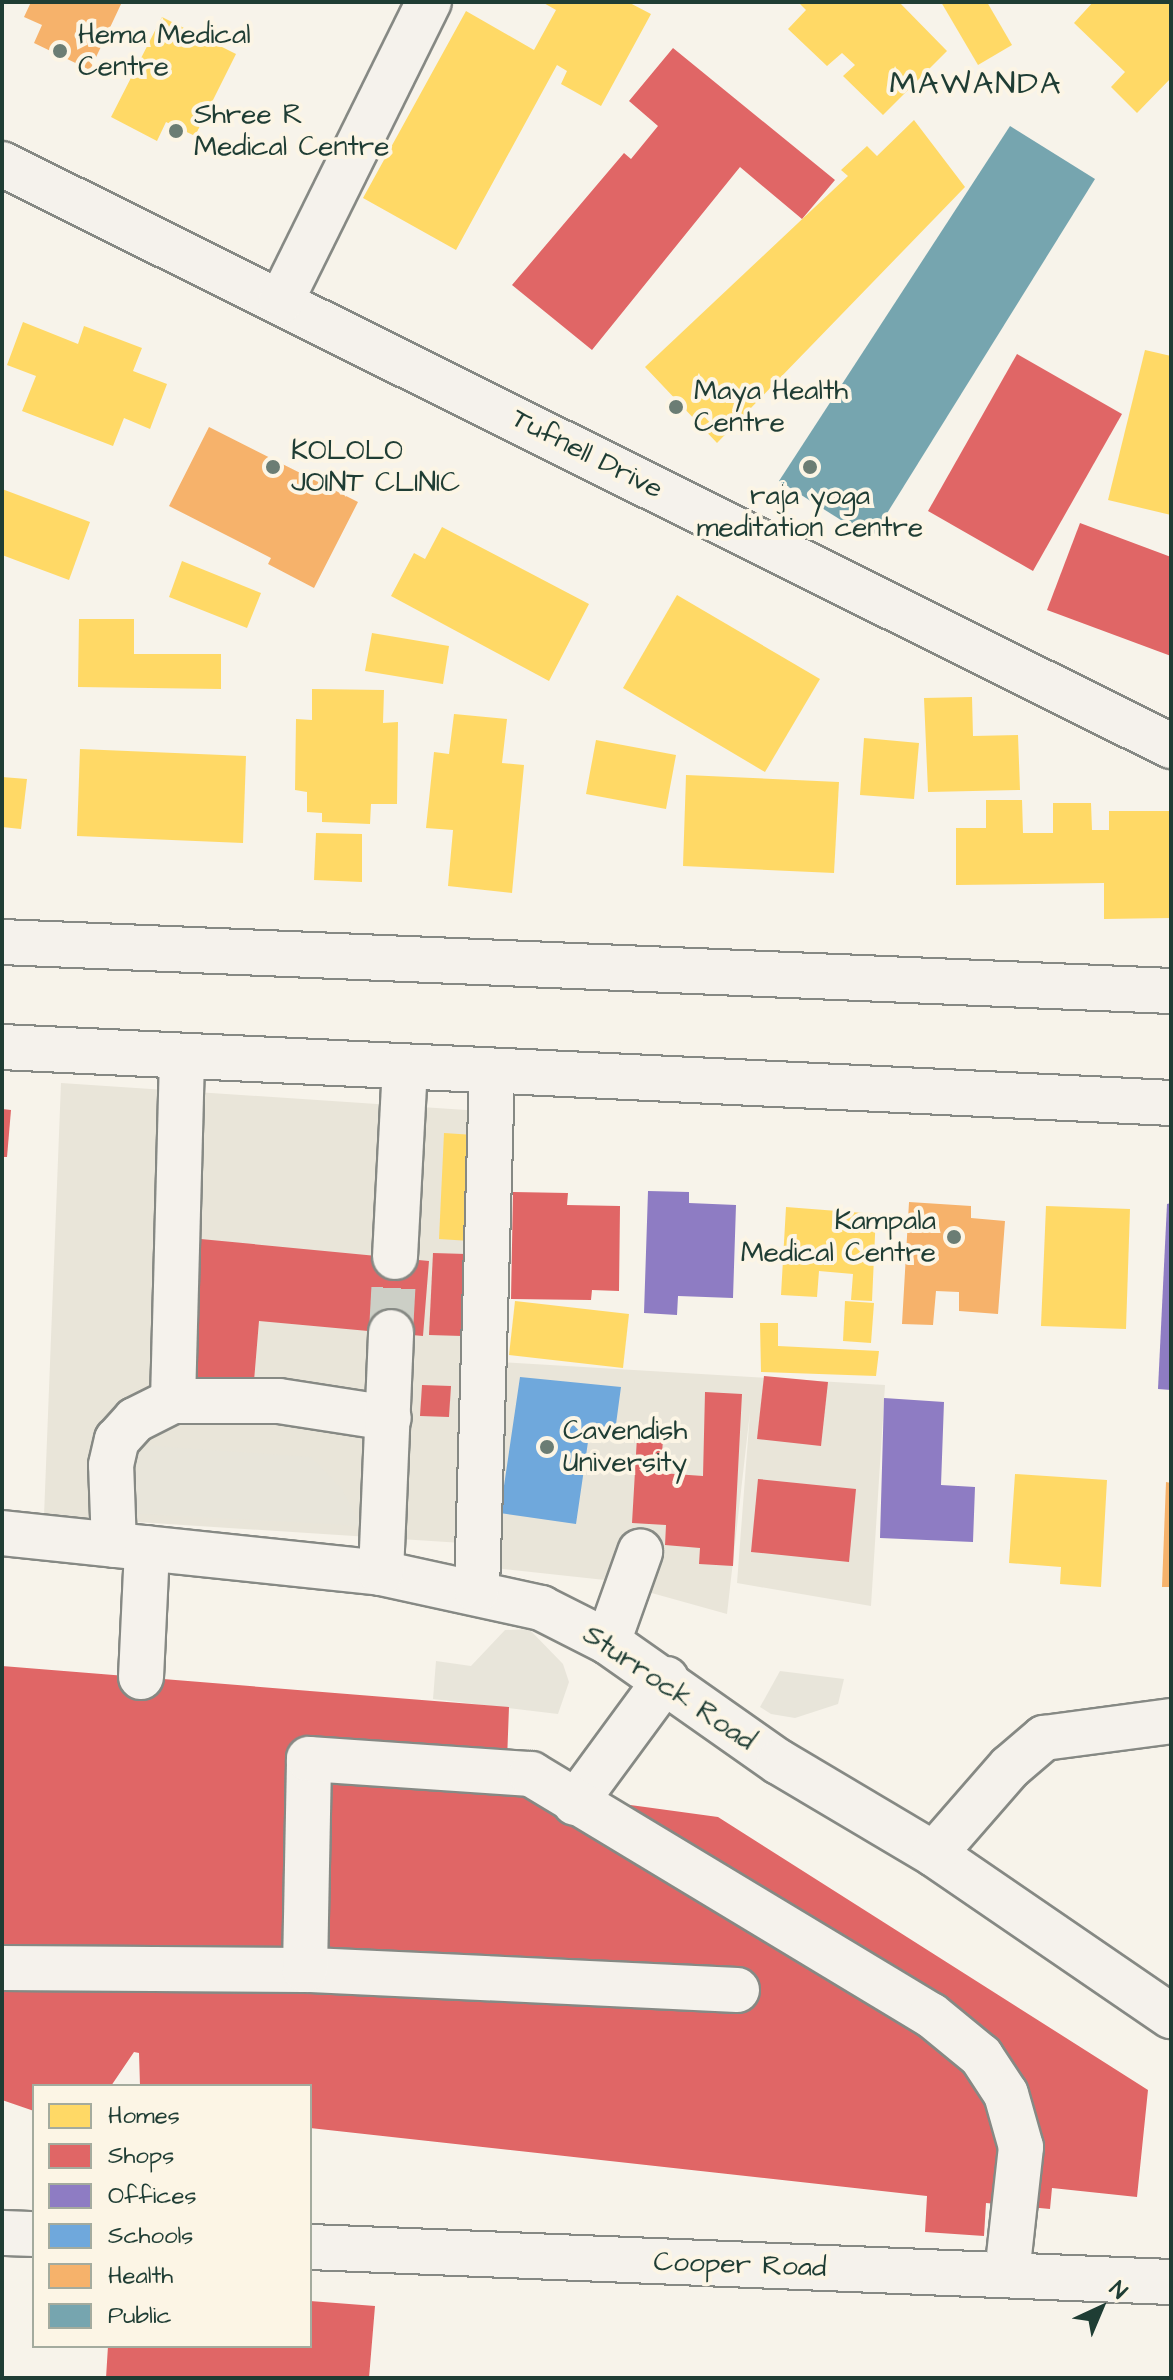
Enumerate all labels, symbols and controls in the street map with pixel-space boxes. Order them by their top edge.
place label: Hema Medical Centre [78,18,251,84]
marker: Hema Medical Centre [49,40,71,62]
district label: MAWANDA [890,65,1062,103]
place label: Shree R Medical Centre [194,98,389,164]
marker: Shree R Medical Centre [165,120,187,142]
place label: Maya Health Centre [694,374,848,440]
marker: Maya Health Centre [665,396,687,418]
street label: Tufnell Drive [506,402,668,506]
place label: KOLOLO JOINT CLINIC [291,434,460,500]
marker: KOLOLO JOINT CLINIC [262,456,284,478]
marker: raja yoga meditation centre [801,458,819,476]
place label: raja yoga meditation centre [697,479,923,545]
place label: Kampala Medical Centre [741,1204,936,1270]
marker: Kampala Medical Centre [943,1226,965,1248]
place label: Cavendish University [563,1414,687,1480]
marker: Cavendish University [538,1438,556,1456]
street label: Sturrock Road [576,1618,762,1758]
legend [32,2084,312,2348]
text: Homes [108,2099,180,2133]
text: Shops [108,2139,174,2173]
text: Offices [108,2179,196,2213]
text: Schools [108,2219,193,2253]
street label: Cooper Road [653,2245,827,2285]
text: Health [108,2259,173,2293]
north arrow [1061,2268,1141,2348]
text: N [1102,2274,1134,2306]
text: Public [108,2299,172,2333]

